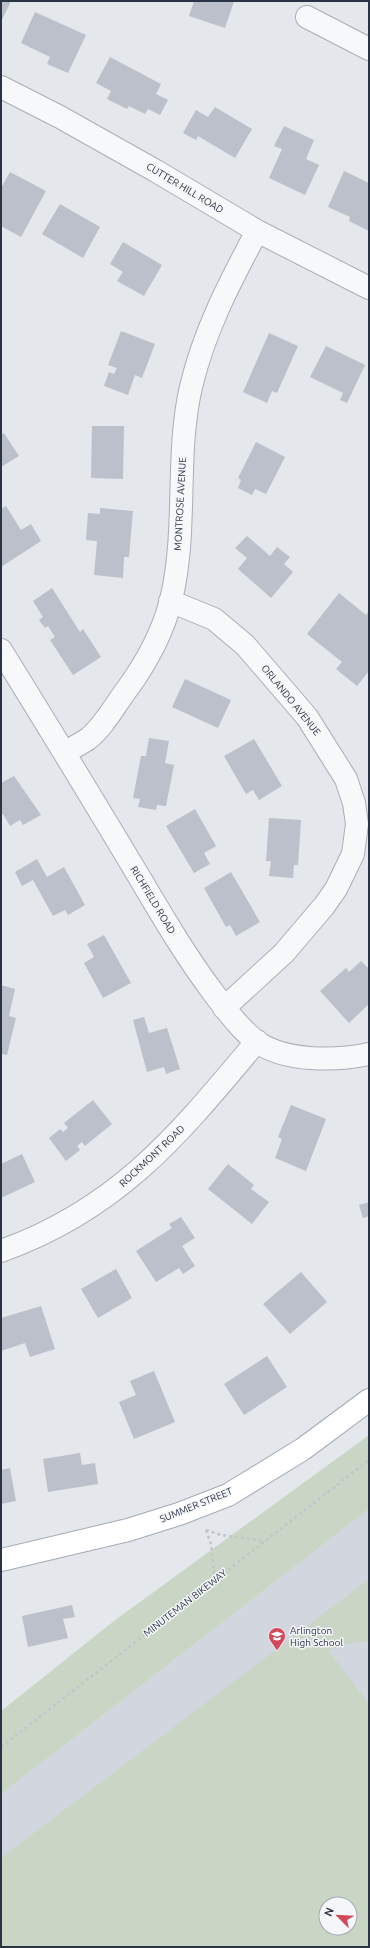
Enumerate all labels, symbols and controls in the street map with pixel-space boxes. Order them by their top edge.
street label: CUTTER HILL ROAD [144,161,226,215]
street label: MONTROSE AVENUE [172,456,188,551]
street label: ORLANDO AVENUE [259,662,323,738]
street label: RICHFIELD ROAD [128,864,178,936]
street label: ROCKMONT ROAD [117,1123,187,1189]
street label: SUMMER STREET [158,1485,234,1525]
street label: MINUTEMAN BIKEWAY [141,1567,229,1639]
place label: Arlington High School [290,1625,343,1648]
school or university icon: Arlington High School [267,1626,287,1651]
north arrow [318,1896,358,1936]
text: N [322,1906,336,1918]

